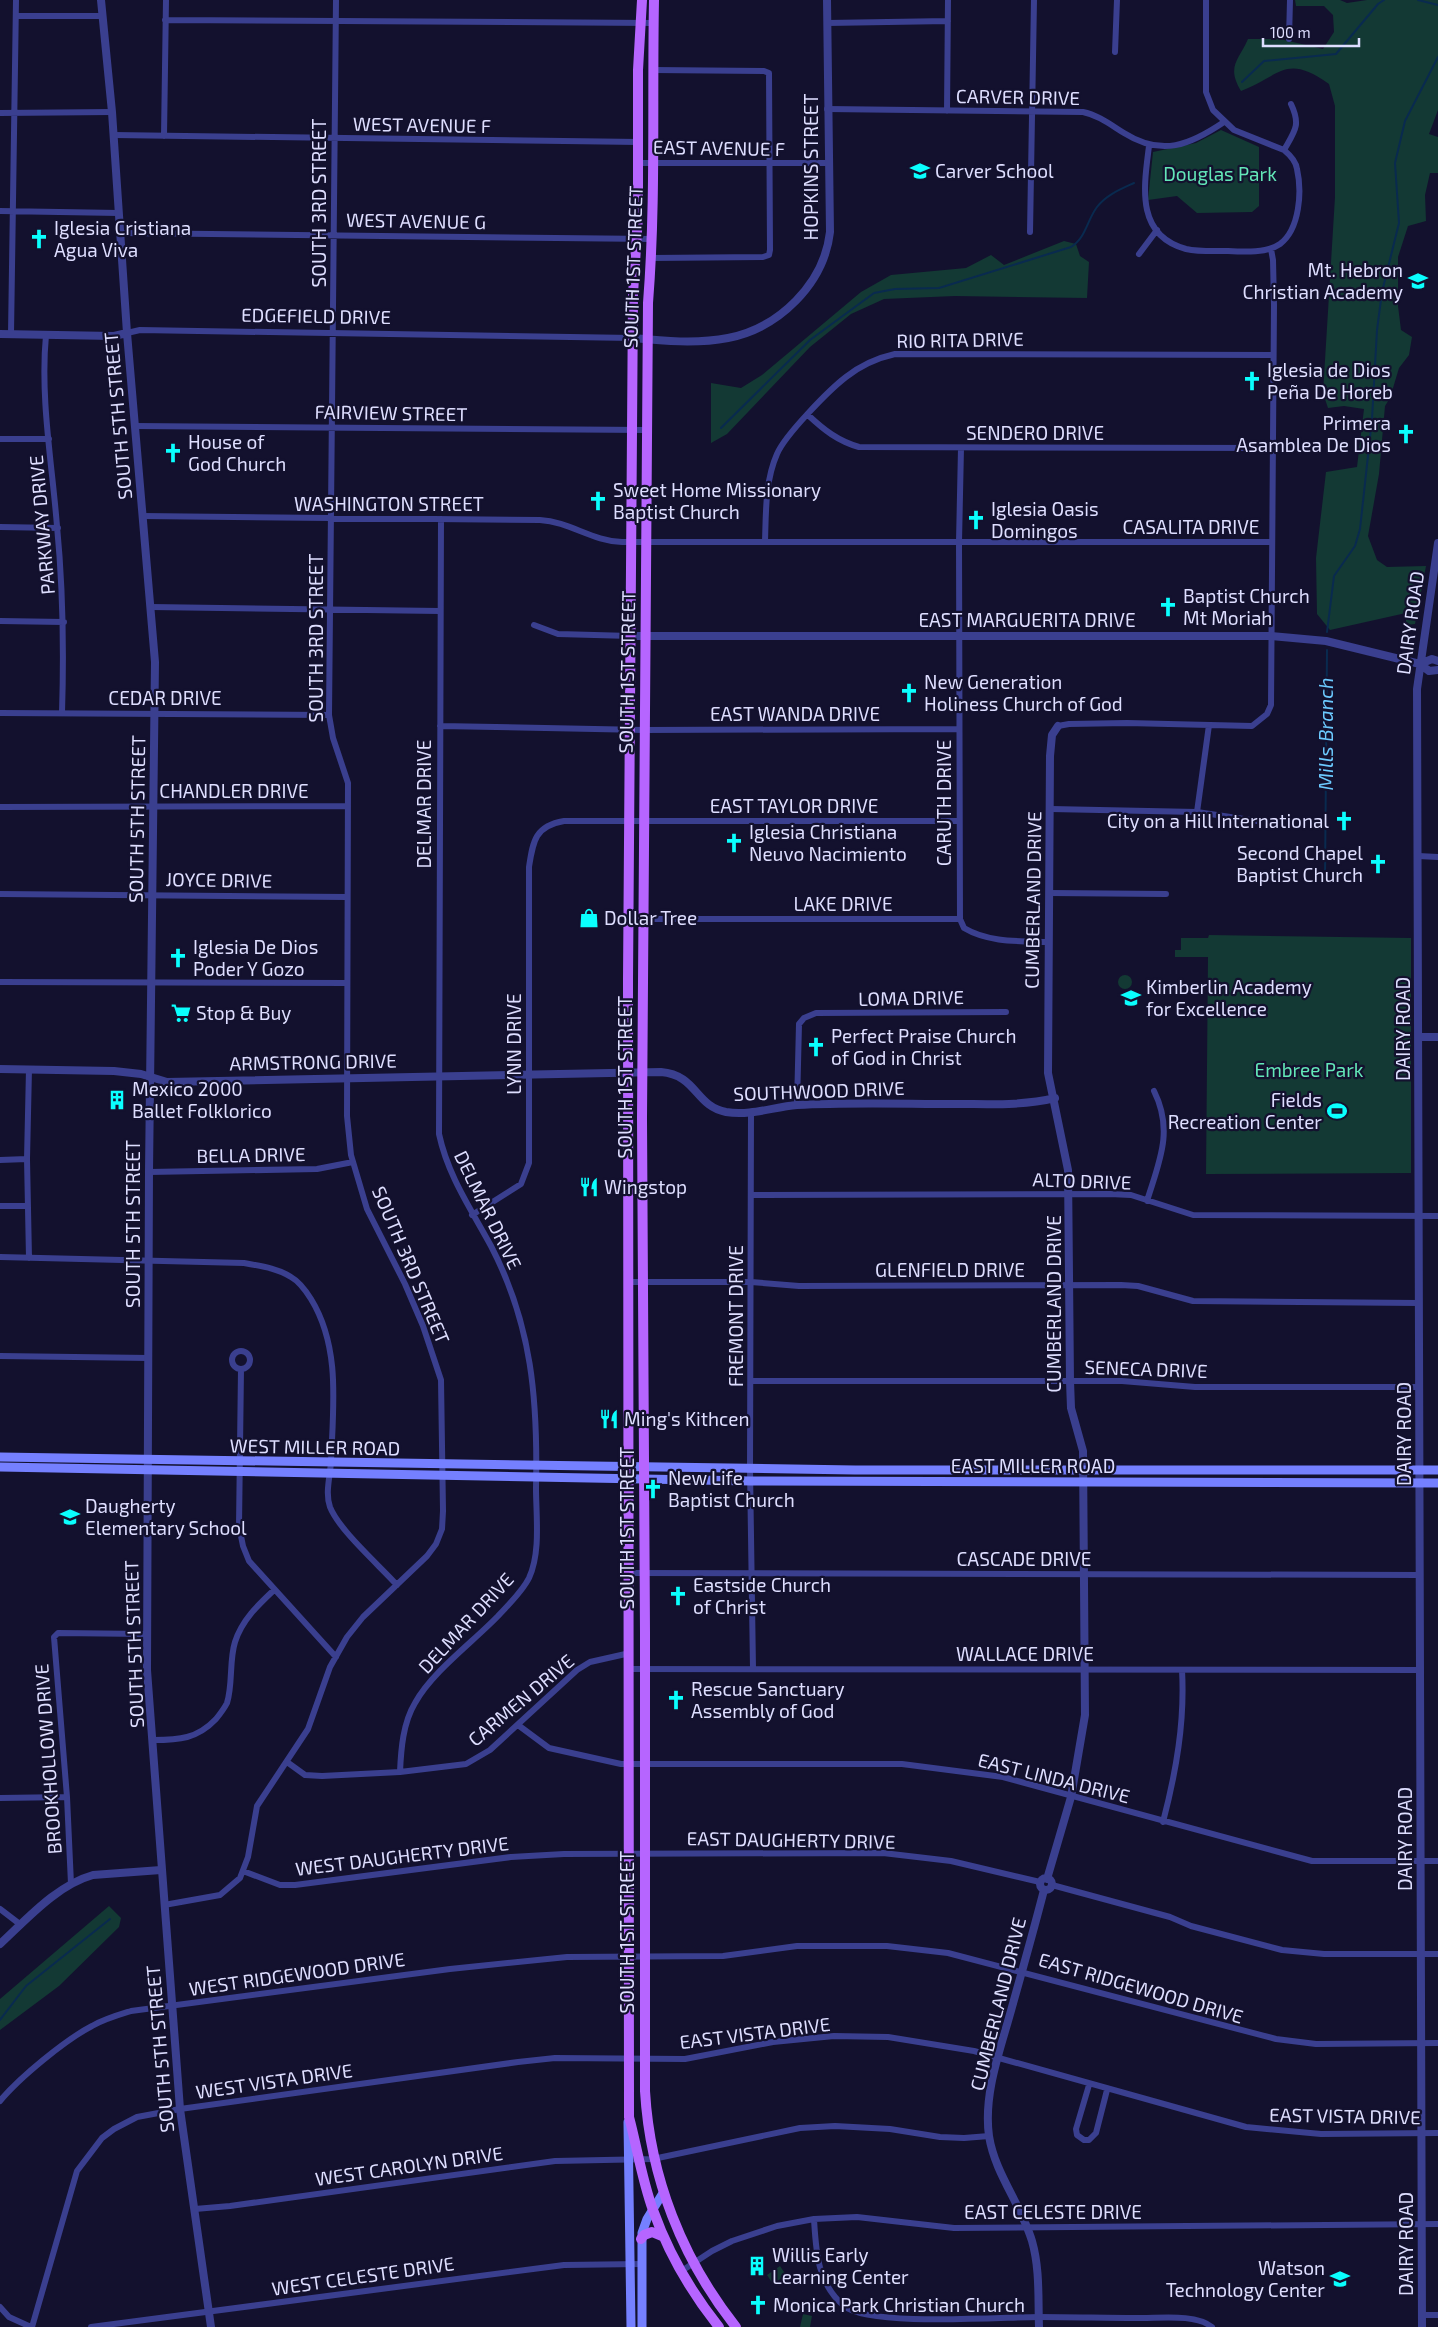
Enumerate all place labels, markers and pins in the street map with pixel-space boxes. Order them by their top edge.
place label: Carver School [935,159,1054,182]
school or university icon: Carver School [909,160,931,182]
place label: Iglesia Cristiana Agua Viva [54,216,191,261]
church icon: Iglesia Cristiana Agua Viva [28,228,50,250]
place label: Mt. Hebron Christian Academy [1243,258,1403,303]
school or university icon: Mt. Hebron Christian Academy [1407,270,1429,292]
place label: Iglesia de Dios Peña De Horeb [1267,358,1393,403]
church icon: Iglesia de Dios Peña De Horeb [1241,370,1263,392]
place label: Primera Asamblea De Dios [1236,411,1391,456]
church icon: Primera Asamblea De Dios [1395,423,1417,445]
place label: House of God Church [188,430,286,475]
church icon: House of God Church [162,442,184,464]
place label: Sweet Home Missionary Baptist Church [613,478,821,523]
church icon: Sweet Home Missionary Baptist Church [587,490,609,512]
place label: Iglesia Oasis Domingos [991,497,1099,542]
church icon: Iglesia Oasis Domingos [965,509,987,531]
place label: Baptist Church Mt Moriah [1183,584,1310,629]
church icon: Baptist Church Mt Moriah [1157,596,1179,618]
place label: New Generation Holiness Church of God [924,670,1123,715]
church icon: New Generation Holiness Church of God [898,682,920,704]
place label: City on a Hill International [1107,809,1329,832]
church icon: City on a Hill International [1333,810,1355,832]
place label: Iglesia Christiana Neuvo Nacimiento [749,820,907,865]
church icon: Iglesia Christiana Neuvo Nacimiento [723,832,745,854]
place label: Second Chapel Baptist Church [1236,841,1363,886]
church icon: Second Chapel Baptist Church [1367,853,1389,875]
place label: Dollar Tree [604,906,697,929]
shop icon: Dollar Tree [578,907,600,929]
place label: Iglesia De Dios Poder Y Gozo [193,935,318,980]
church icon: Iglesia De Dios Poder Y Gozo [167,947,189,969]
place label: Kimberlin Academy for Excellence [1146,975,1312,1020]
school or university icon: Kimberlin Academy for Excellence [1120,987,1142,1009]
place label: Stop & Buy [196,1001,291,1024]
supermarket icon: Stop & Buy [170,1002,192,1024]
place label: Perfect Praise Church of God in Christ [831,1024,1016,1069]
church icon: Perfect Praise Church of God in Christ [805,1036,827,1058]
place label: Mexico 2000 Ballet Folklorico [132,1077,272,1122]
place label: Fields Recreation Center [1168,1088,1322,1133]
building icon: Mexico 2000 Ballet Folklorico [106,1089,128,1111]
sports icon: Fields Recreation Center [1326,1100,1348,1122]
place label: Wingstop [604,1175,687,1198]
restaurant icon: Wingstop [578,1176,600,1198]
place label: Ming's Kithcen [624,1407,749,1430]
restaurant icon: Ming's Kithcen [598,1408,620,1430]
place label: New Life Baptist Church [668,1466,795,1511]
church icon: New Life Baptist Church [642,1478,664,1500]
place label: Daugherty Elementary School [85,1494,247,1539]
school or university icon: Daugherty Elementary School [59,1506,81,1528]
place label: Eastside Church of Christ [693,1573,831,1618]
church icon: Eastside Church of Christ [667,1585,689,1607]
place label: Rescue Sanctuary Assembly of God [691,1677,845,1722]
church icon: Rescue Sanctuary Assembly of God [665,1689,687,1711]
place label: Willis Early Learning Center [772,2243,909,2288]
building icon: Willis Early Learning Center [746,2255,768,2277]
place label: Watson Technology Center [1166,2256,1325,2301]
school or university icon: Watson Technology Center [1329,2268,1351,2290]
place label: Monica Park Christian Church [773,2293,1025,2316]
church icon: Monica Park Christian Church [747,2294,769,2316]

